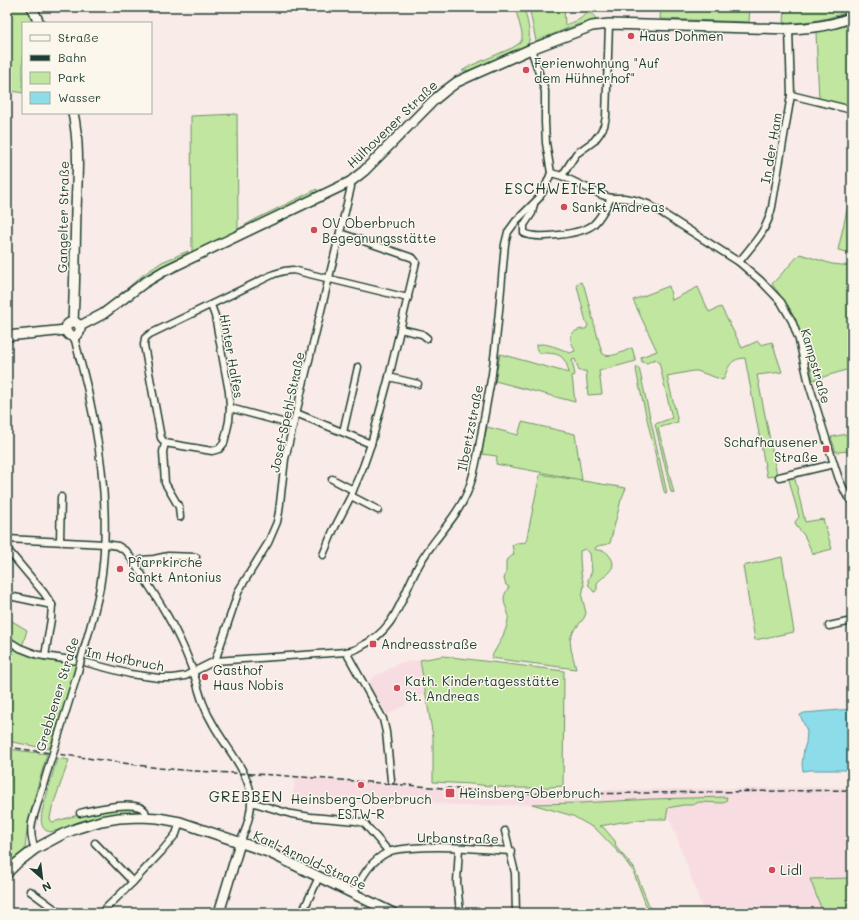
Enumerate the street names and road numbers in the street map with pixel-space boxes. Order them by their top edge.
street label: Hülhovener Straße [343,76,441,171]
street label: In der Ham [756,111,785,185]
street label: Gangelter Straße [53,161,72,273]
street label: Hinter Halfes [217,313,248,399]
street label: Kampstraße [798,326,835,405]
street label: Josef-Spehl-Straße [265,350,308,474]
street label: Ilbertzstraße [453,383,486,473]
street label: Grebbener Straße [31,635,82,753]
street label: Im Hofbruch [85,643,166,674]
street label: Karl-Arnold-Straße [251,826,369,893]
street label: Urbanstraße [417,828,499,847]

